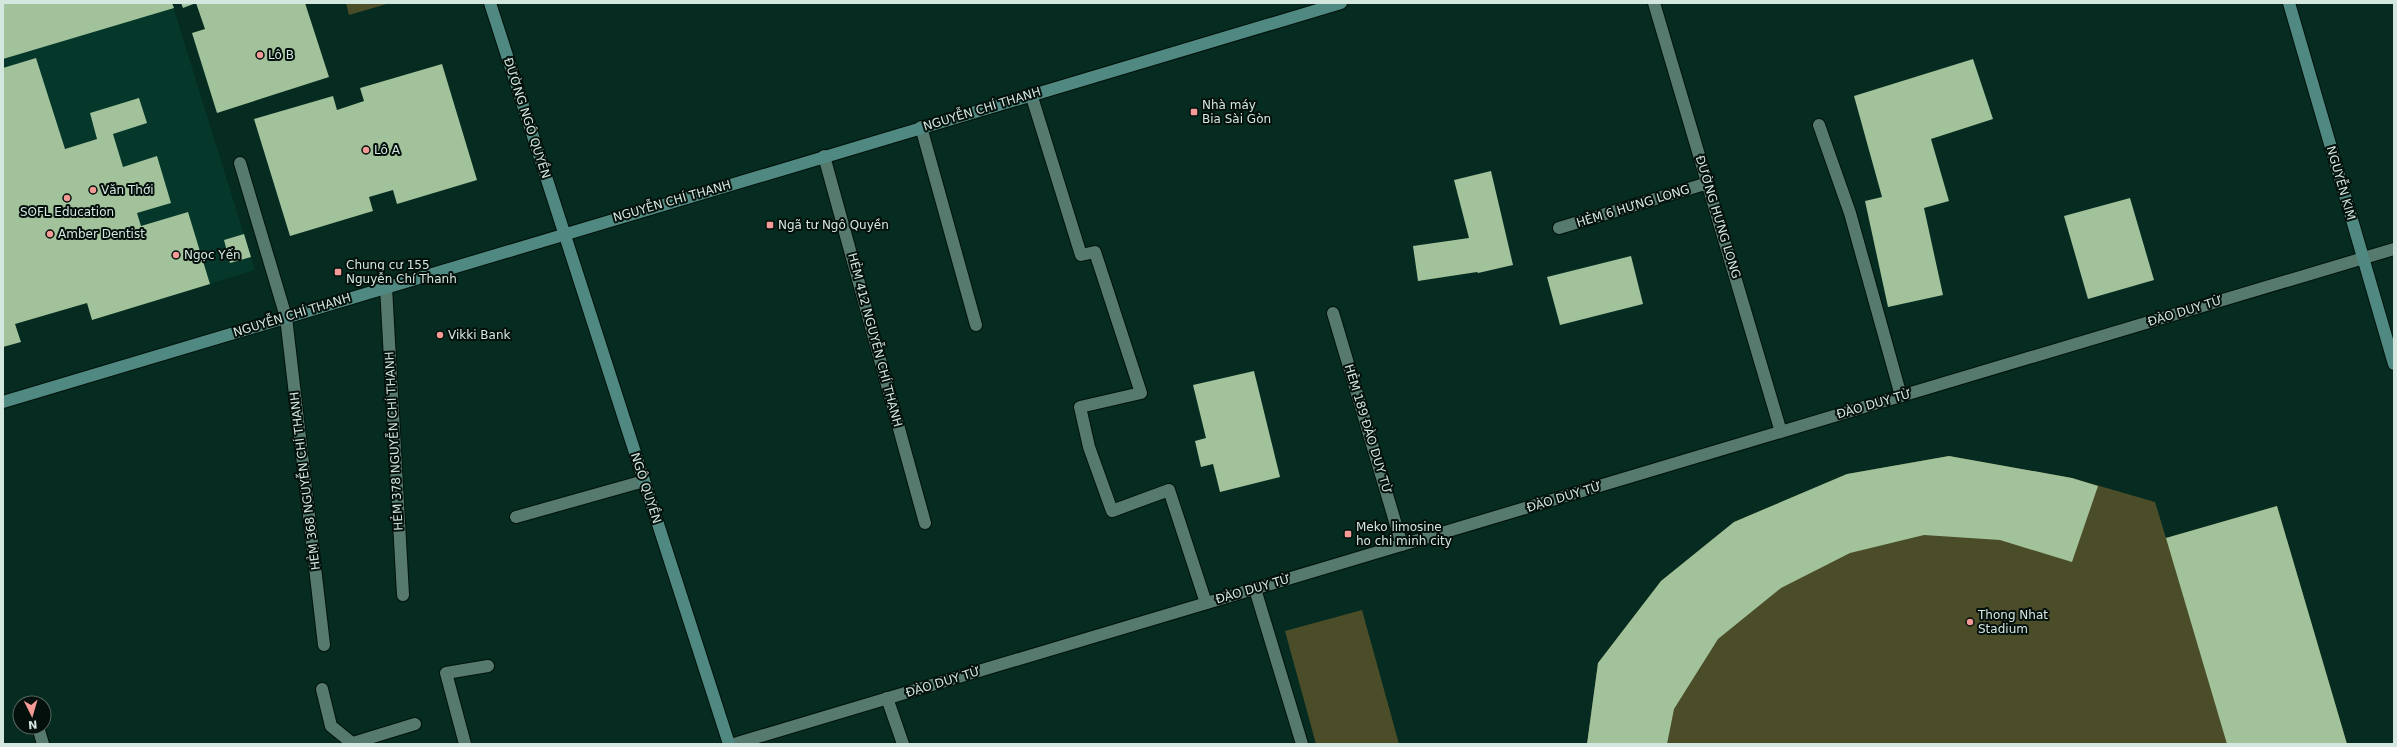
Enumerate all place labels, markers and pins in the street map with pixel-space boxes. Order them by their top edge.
place label: Lô B [268,48,294,62]
marker: Lô B [255,50,265,60]
place label: Nhà máy Bia Sài Gòn [1202,98,1271,126]
marker: Nhà máy Bia Sài Gòn [1189,107,1199,117]
place label: Lô A [374,143,401,157]
marker: Lô A [361,145,371,155]
place label: Văn Thới [101,183,154,197]
marker: Văn Thới [88,185,98,195]
marker: SOFL Education [62,193,72,203]
place label: SOFL Education [20,205,114,219]
place label: Ngã tư Ngô Quyền [778,218,889,232]
marker: Ngã tư Ngô Quyền [765,220,775,230]
place label: Amber Dentist [58,227,145,241]
marker: Amber Dentist [45,229,55,239]
place label: Ngọc Yến [184,248,241,262]
marker: Ngọc Yến [171,250,181,260]
place label: Chung cư 155 Nguyễn Chí Thanh [346,258,457,286]
marker: Chung cư 155 Nguyễn Chí Thanh [333,267,343,277]
place label: Vikki Bank [448,328,511,342]
marker: Vikki Bank [435,330,445,340]
place label: Meko limosine ho chi minh city [1356,520,1452,548]
marker: Meko limosine ho chi minh city [1343,529,1353,539]
place label: Thong Nhat Stadium [1977,608,2048,636]
marker: Thong Nhat Stadium [1965,617,1975,627]

